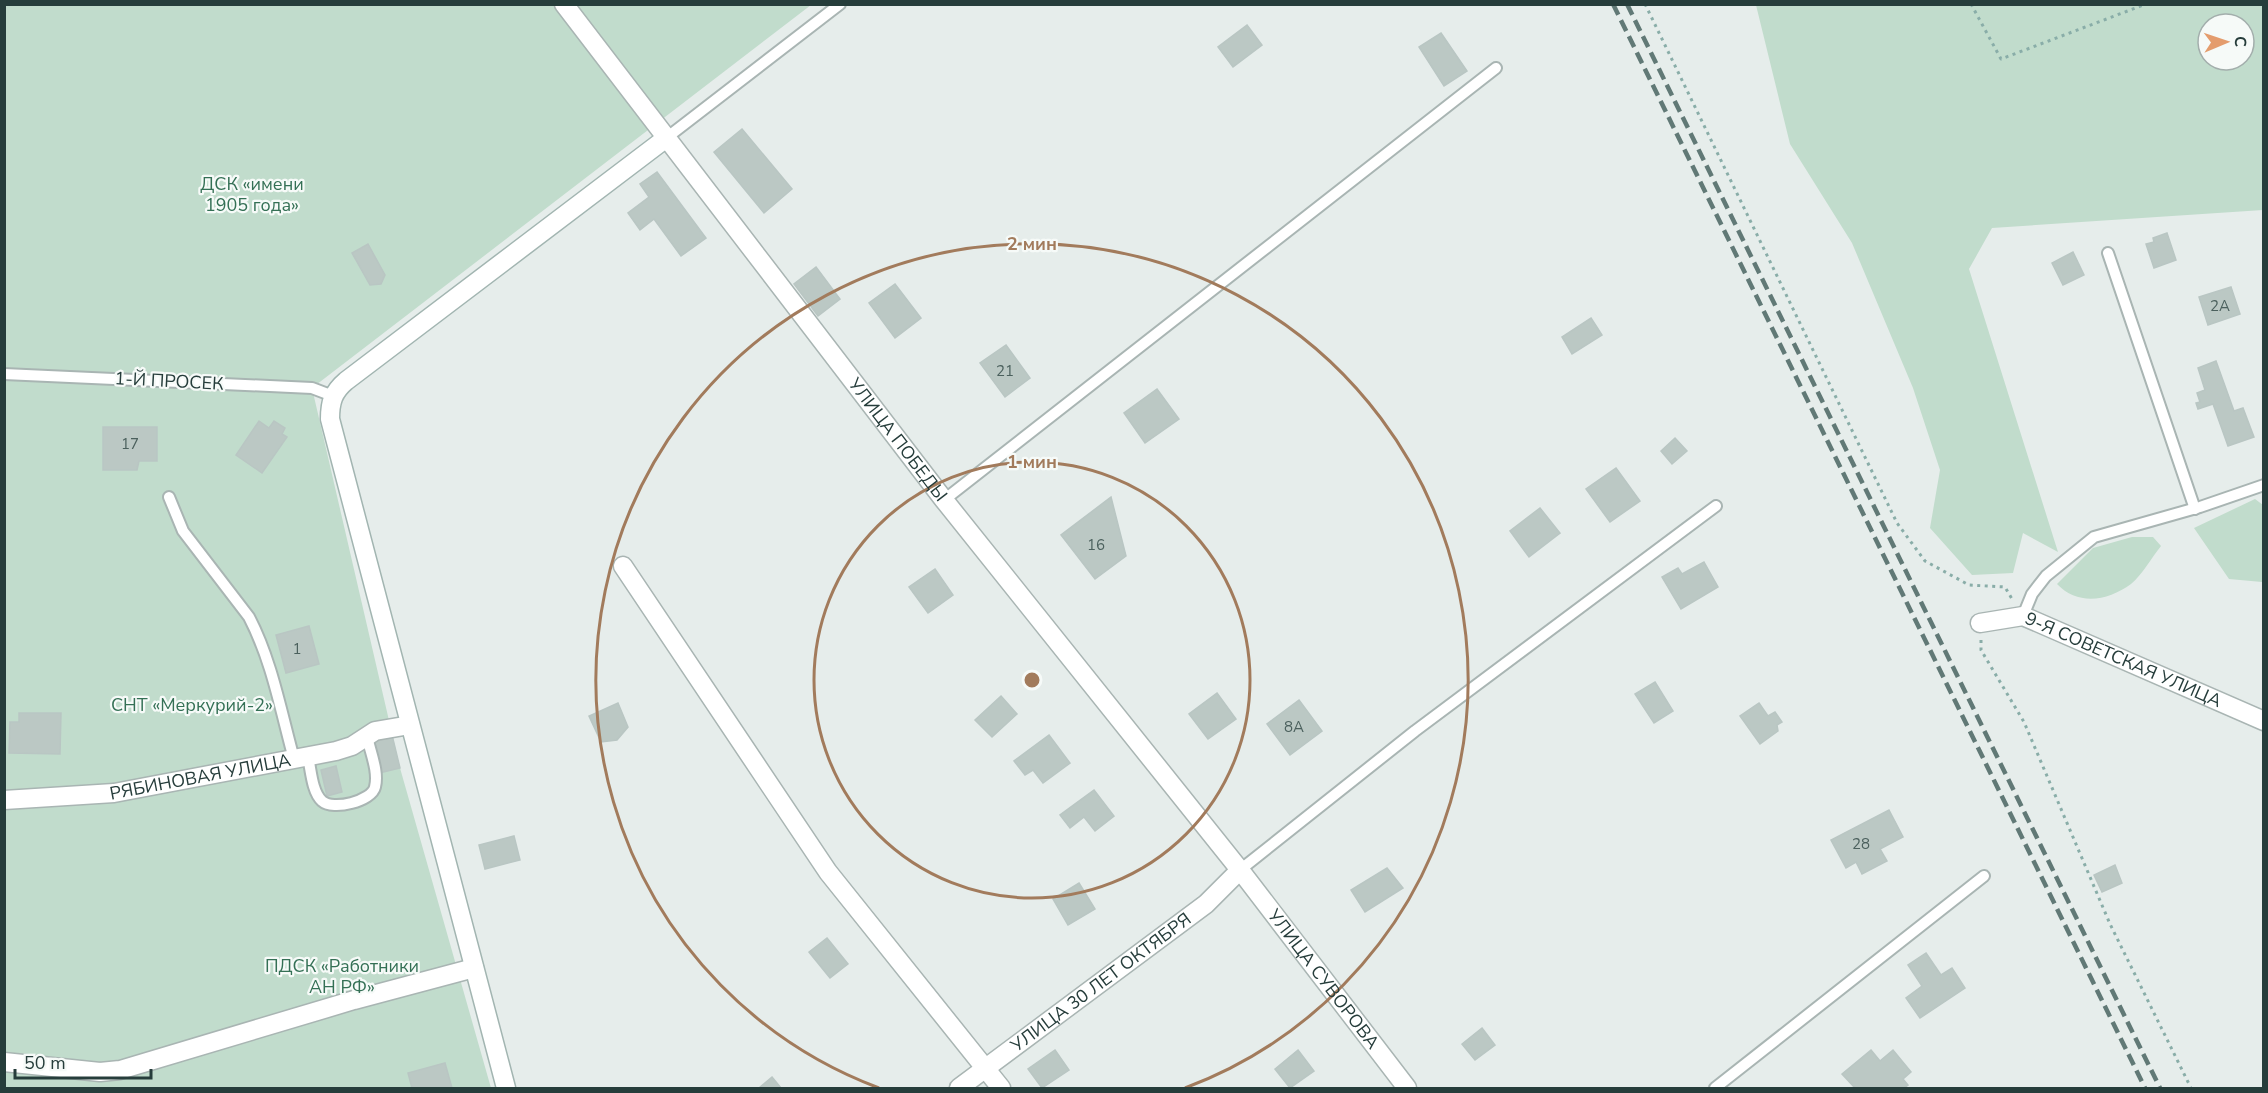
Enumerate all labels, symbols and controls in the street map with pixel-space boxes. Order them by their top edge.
north arrow [2196,12,2256,72]
text: С [2229,36,2251,47]
park label: ДСК «имени 1905 года» [200,172,304,217]
text: 2 мин [1007,232,1057,256]
house number: 2А [2210,296,2230,316]
house number: 21 [996,361,1014,381]
street label: 1-Й ПРОСЕК [114,366,225,396]
street label: УЛИЦА ПОБЕДЫ [842,372,953,506]
house number: 17 [121,434,139,454]
text: 1 мин [1007,450,1057,474]
house number: 16 [1087,535,1105,555]
street label: 9-Я СОВЕТСКАЯ УЛИЦА [2021,606,2225,713]
house number: 1 [292,639,302,659]
centre of rings [1022,670,1042,690]
park label: СНТ «Меркурий-2» [111,693,273,717]
house number: 8А [1284,717,1304,737]
street label: РЯБИНОВАЯ УЛИЦА [108,748,293,806]
house number: 28 [1852,834,1870,854]
street label: УЛИЦА СУВОРОВА [1262,903,1385,1054]
street label: УЛИЦА 30 ЛЕТ ОКТЯБРЯ [1005,907,1196,1058]
park label: ПДСК «Работники АН РФ» [265,954,419,999]
scale bar [15,1042,152,1080]
text: 50 m [24,1051,66,1075]

